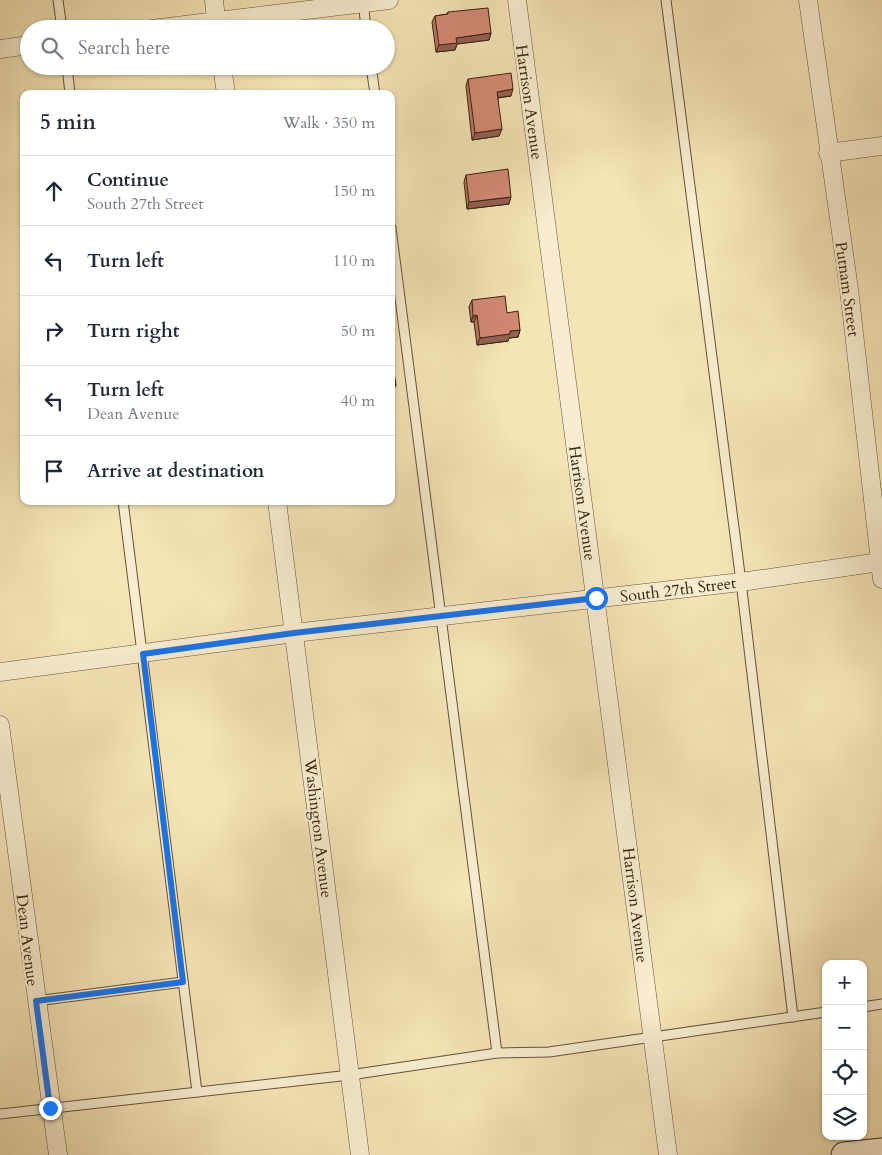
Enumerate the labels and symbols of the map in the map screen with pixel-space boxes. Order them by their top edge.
street label: Harrison Avenue [510,43,548,161]
street label: Putnam Street [829,240,865,338]
street label: Harrison Avenue [563,444,601,562]
street label: South 27th Street [619,572,737,608]
route start [585,587,608,610]
street label: Washington Avenue [298,756,337,899]
street label: Harrison Avenue [617,846,653,964]
street label: Dean Avenue [10,893,44,987]
route end [39,1097,62,1120]

